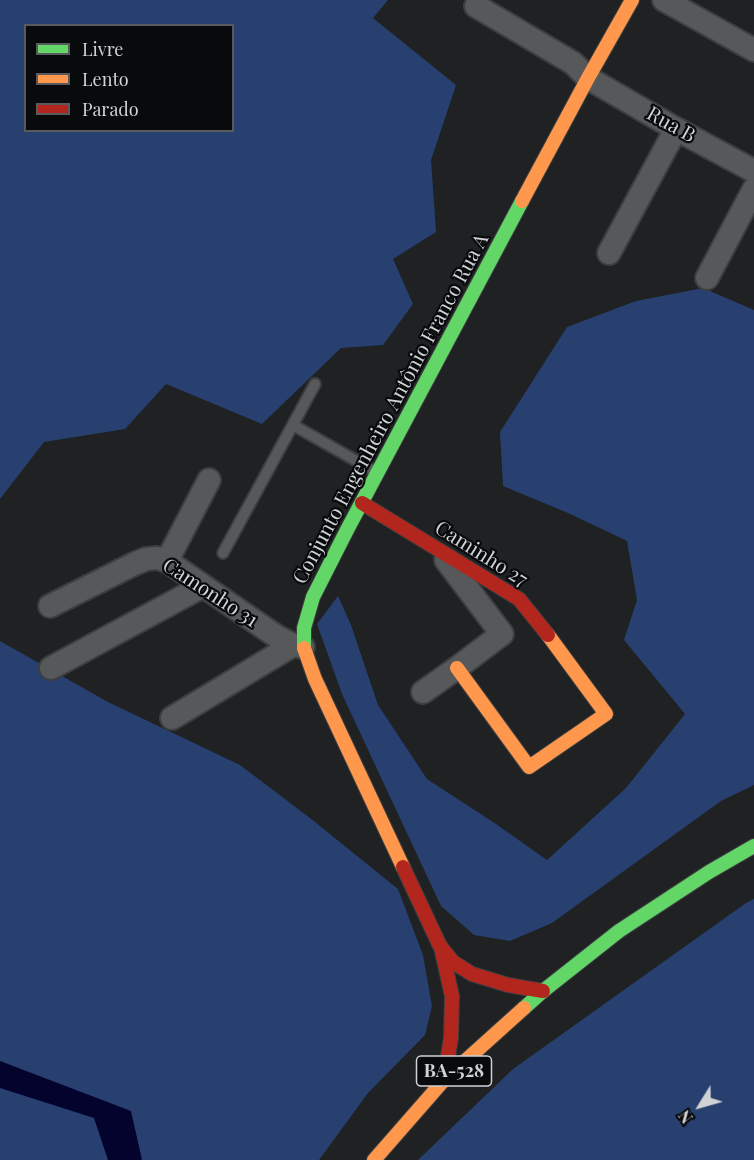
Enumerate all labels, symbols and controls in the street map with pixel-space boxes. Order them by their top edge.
legend [24,24,234,132]
text: Livre [82,37,123,61]
text: Lento [82,67,129,91]
text: Parado [82,97,139,121]
street label: Rua B [642,102,700,148]
street label: Conjunto Engenheiro Antônio Franco Rua A [288,230,494,588]
street label: Caminho 27 [430,516,532,592]
street label: Camonho 31 [158,553,262,633]
road number: BA-528 [416,1056,492,1086]
north arrow [670,1076,730,1136]
text: N [673,1106,697,1128]

